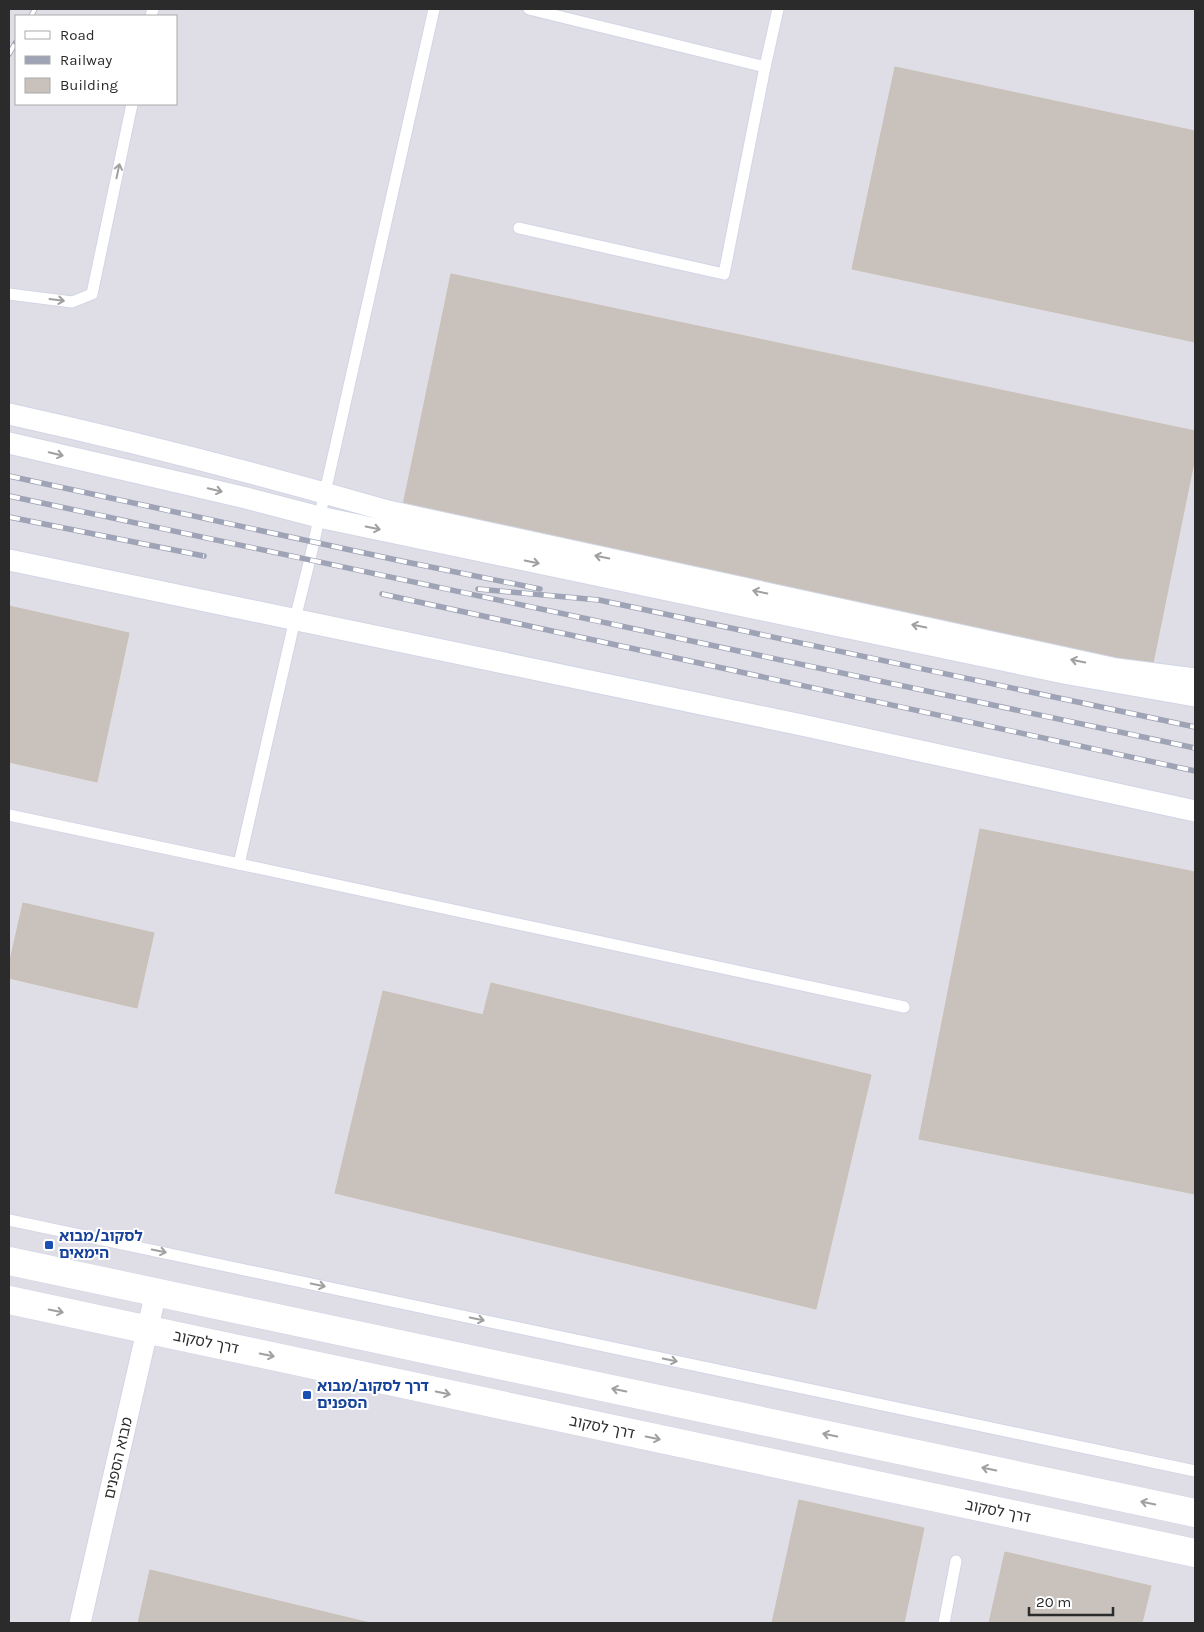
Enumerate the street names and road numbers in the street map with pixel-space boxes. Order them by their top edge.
street label: דרך לסקוב [172,1326,240,1358]
street label: דרך לסקוב [568,1411,636,1443]
street label: מבוא הספנים [100,1415,136,1501]
street label: דרך לסקוב [964,1495,1032,1527]

